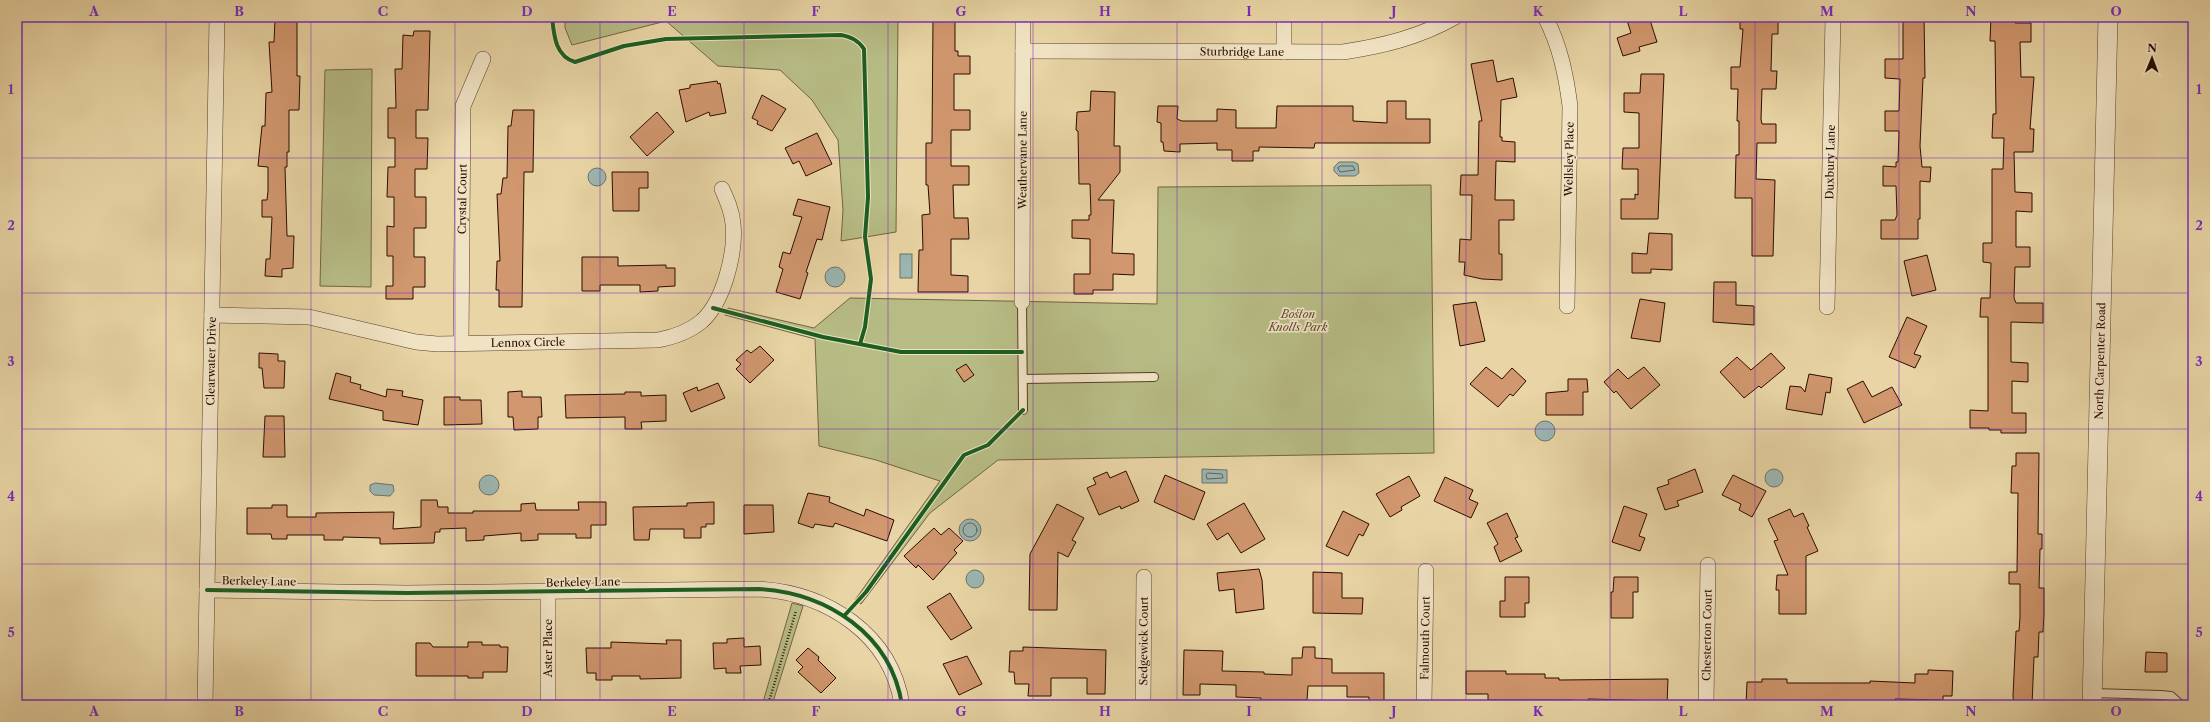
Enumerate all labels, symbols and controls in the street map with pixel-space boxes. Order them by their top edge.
text: A [88,3,100,19]
text: B [234,3,244,19]
text: C [378,3,388,19]
text: D [521,3,533,19]
text: E [667,3,677,19]
text: F [812,3,821,19]
text: G [955,3,967,19]
text: H [1099,3,1111,19]
text: I [1246,3,1252,19]
text: J [1389,3,1397,19]
text: K [1533,3,1544,19]
text: L [1679,3,1688,19]
text: M [1820,3,1834,19]
text: N [1965,3,1977,19]
text: O [2110,3,2122,19]
north arrow [2132,38,2172,78]
text: N [2147,41,2158,55]
street label: Sturbridge Lane [1200,45,1284,59]
text: 1 [8,81,14,97]
text: 1 [2196,81,2202,97]
street label: Weathervane Lane [1015,111,1030,210]
street label: Wellsley Place [1561,121,1577,198]
street label: Duxbury Lane [1822,124,1838,200]
street label: Crystal Court [455,164,470,234]
text: 2 [7,217,15,233]
text: 2 [2195,217,2203,233]
street label: North Carpenter Road [2092,302,2108,420]
park label: Boston Knolls Park [1268,307,1328,334]
street label: Clearwater Drive [203,316,219,406]
street label: Lennox Circle [491,335,565,350]
text: 3 [7,353,15,369]
text: 3 [2195,353,2203,369]
text: 4 [7,488,15,504]
text: 4 [2195,488,2203,504]
street label: Berkeley Lane [222,573,296,589]
street label: Berkeley Lane [546,574,620,590]
street label: Chesterton Court [1699,589,1715,681]
street label: Sedgewick Court [1136,596,1151,686]
street label: Falmouth Court [1417,596,1433,680]
street label: Aster Place [541,619,555,678]
text: 5 [7,624,15,640]
text: 5 [2195,624,2203,640]
text: A [88,703,100,719]
text: B [234,703,244,719]
text: C [378,703,388,719]
text: D [521,703,533,719]
text: E [667,703,677,719]
text: F [812,703,821,719]
text: G [955,703,967,719]
text: H [1099,703,1111,719]
text: I [1246,703,1252,719]
text: J [1389,703,1397,719]
text: K [1533,703,1544,719]
text: L [1679,703,1688,719]
text: M [1820,703,1834,719]
text: N [1965,703,1977,719]
text: O [2110,703,2122,719]

